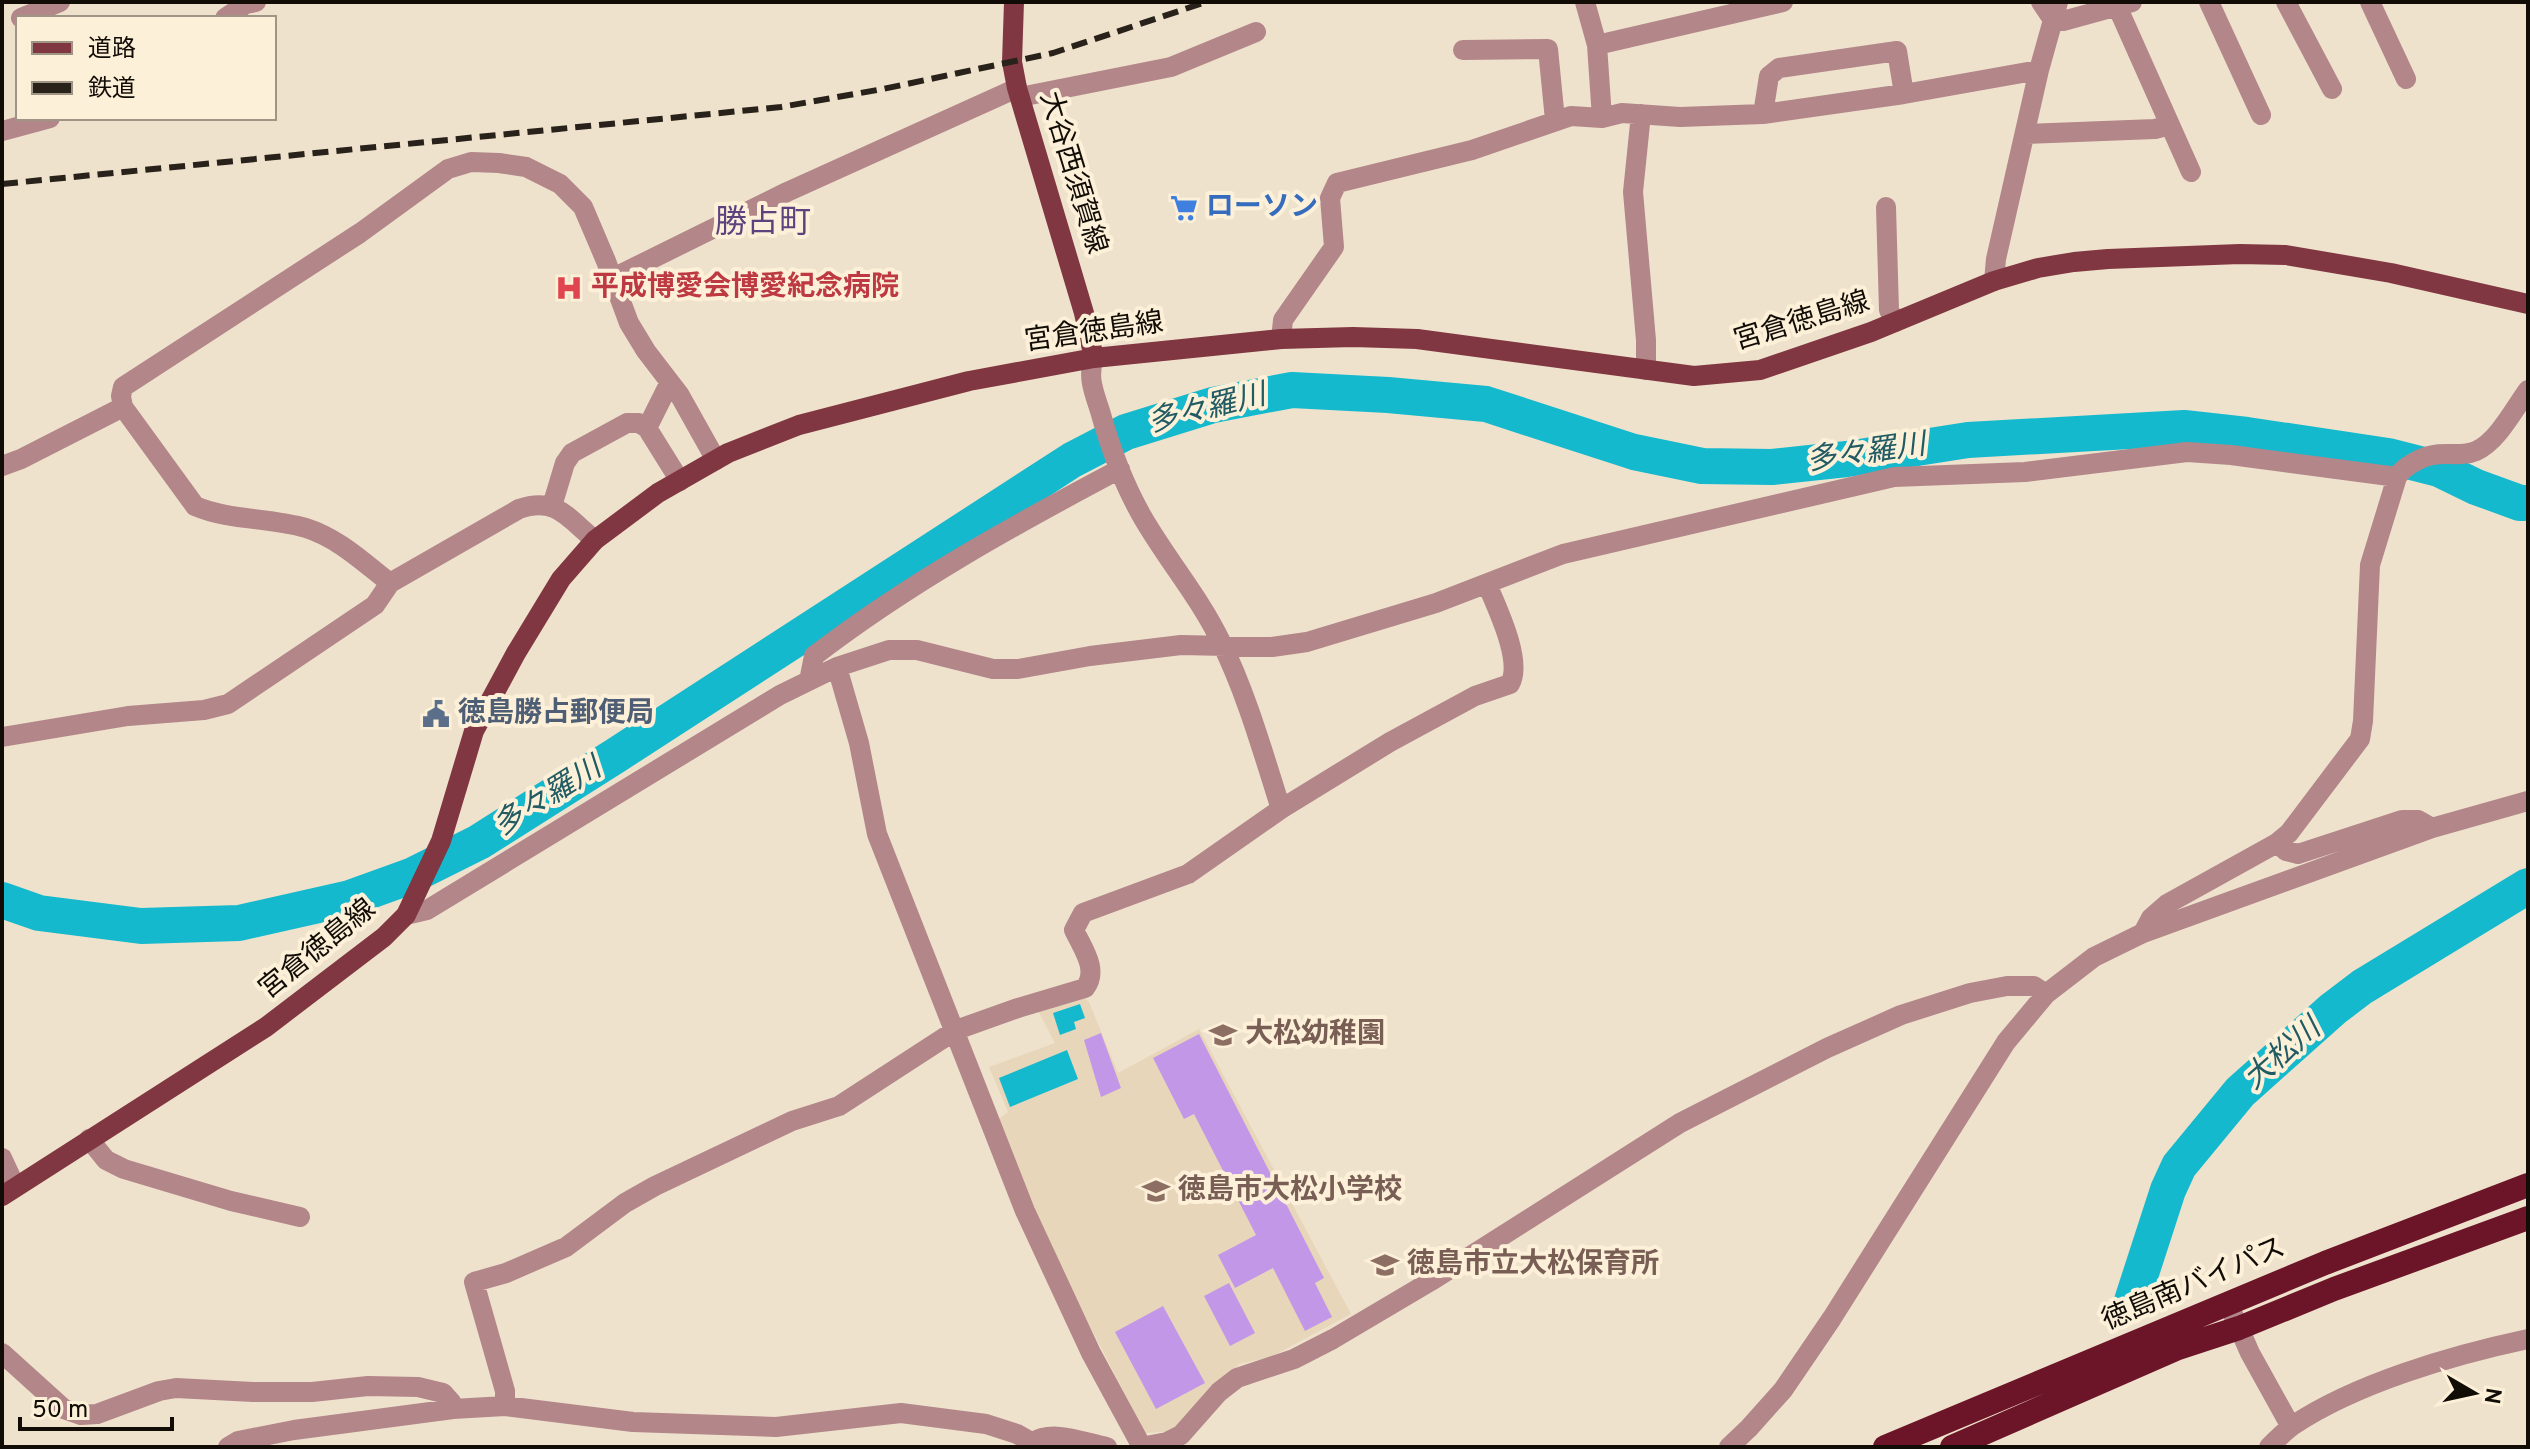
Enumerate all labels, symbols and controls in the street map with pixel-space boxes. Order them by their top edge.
legend [16,16,276,120]
text: 道路 [88,35,136,65]
text: 鉄道 [88,75,136,105]
street label: 大谷西須賀線 [1030,87,1114,259]
place label: ローソン [1206,190,1318,226]
supermarket icon: ローソン [1169,193,1199,223]
district label: 勝占町 [715,204,811,244]
place label: 平成博愛会博愛紀念病院 [591,270,899,306]
hospital icon: 平成博愛会博愛紀念病院 [554,273,584,303]
street label: 宮倉徳島線 [1730,284,1874,360]
street label: 宮倉徳島線 [1022,305,1166,361]
water label: 多々羅川 [1144,377,1273,442]
water label: 多々羅川 [1804,427,1931,481]
place label: 徳島勝占郵便局 [458,696,654,732]
public building icon: 徳島勝占郵便局 [421,699,451,729]
water label: 多々羅川 [487,749,611,845]
street label: 宮倉徳島線 [252,892,384,1008]
water label: 大松川 [2237,1010,2331,1098]
place label: 大松幼稚園 [1245,1017,1385,1053]
school or university icon: 大松幼稚園 [1208,1020,1238,1050]
place label: 徳島市大松小学校 [1178,1173,1402,1209]
school or university icon: 徳島市大松小学校 [1141,1176,1171,1206]
street label: 徳島南バイパス [2097,1230,2291,1340]
place label: 徳島市立大松保育所 [1407,1247,1659,1283]
school or university icon: 徳島市立大松保育所 [1370,1250,1400,1280]
north arrow [2434,1353,2514,1433]
scale bar [20,1381,172,1431]
text: N [2477,1386,2506,1406]
text: 50 m [32,1396,88,1426]

